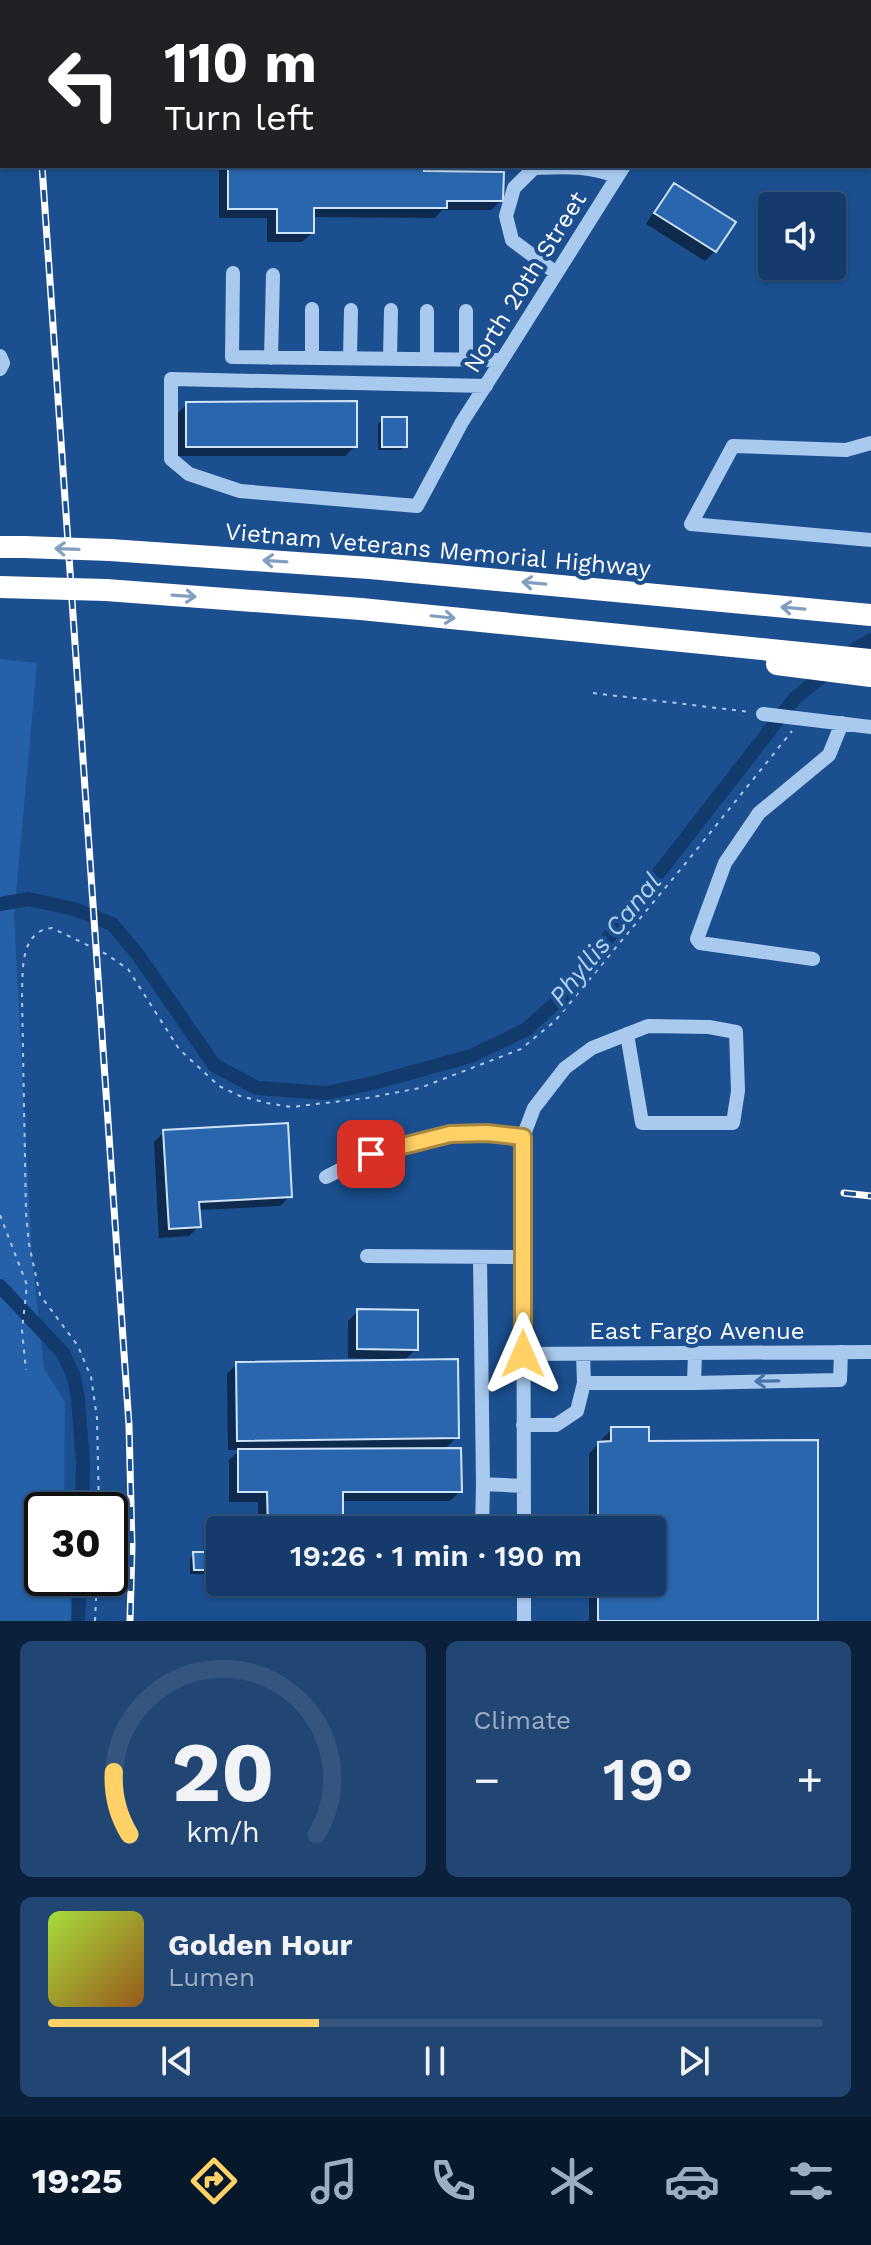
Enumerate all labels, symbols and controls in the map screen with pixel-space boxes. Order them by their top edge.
text: 110 m [164,30,317,96]
icon: left [32,32,136,136]
text: Turn left [164,97,314,139]
street label: North 20th Street [458,186,592,378]
map controls [758,192,846,280]
button: sound [758,192,846,280]
street label: Vietnam Veterans Memorial Highway [224,517,653,583]
one-way arrow [54,541,81,556]
one-way arrow [262,553,289,568]
one-way arrow [521,576,548,591]
one-way arrow [170,589,197,604]
one-way arrow [780,600,807,615]
one-way arrow [429,609,456,624]
water label: Phyllis Canal [543,867,668,1011]
pin [337,1120,405,1188]
icon: arrive [349,1132,393,1176]
position arrow [481,1312,565,1396]
street label: East Fargo Avenue [589,1317,805,1345]
one-way arrow [754,1374,781,1389]
speed limit sign: 30 [24,1492,128,1596]
text: 19:26 · 1 min · 190 m [290,1538,582,1573]
text: Climate [474,1705,571,1735]
text: 20 [171,1724,274,1821]
text: 19° [603,1744,694,1815]
text: − [474,1754,500,1806]
text: + [796,1754,823,1806]
text: km/h [186,1815,260,1849]
text: Golden Hour [168,1927,352,1962]
text: Lumen [168,1962,255,1992]
icon: previous [155,2039,199,2083]
icon: pause [413,2039,457,2083]
icon: next [672,2039,716,2083]
icon: directions [186,2153,242,2209]
icon: music [306,2153,362,2209]
icon: phone [425,2153,481,2209]
icon: climate [544,2153,600,2209]
icon: car [664,2153,720,2209]
icon: filters [783,2153,839,2209]
text: 19:25 [32,2160,123,2202]

